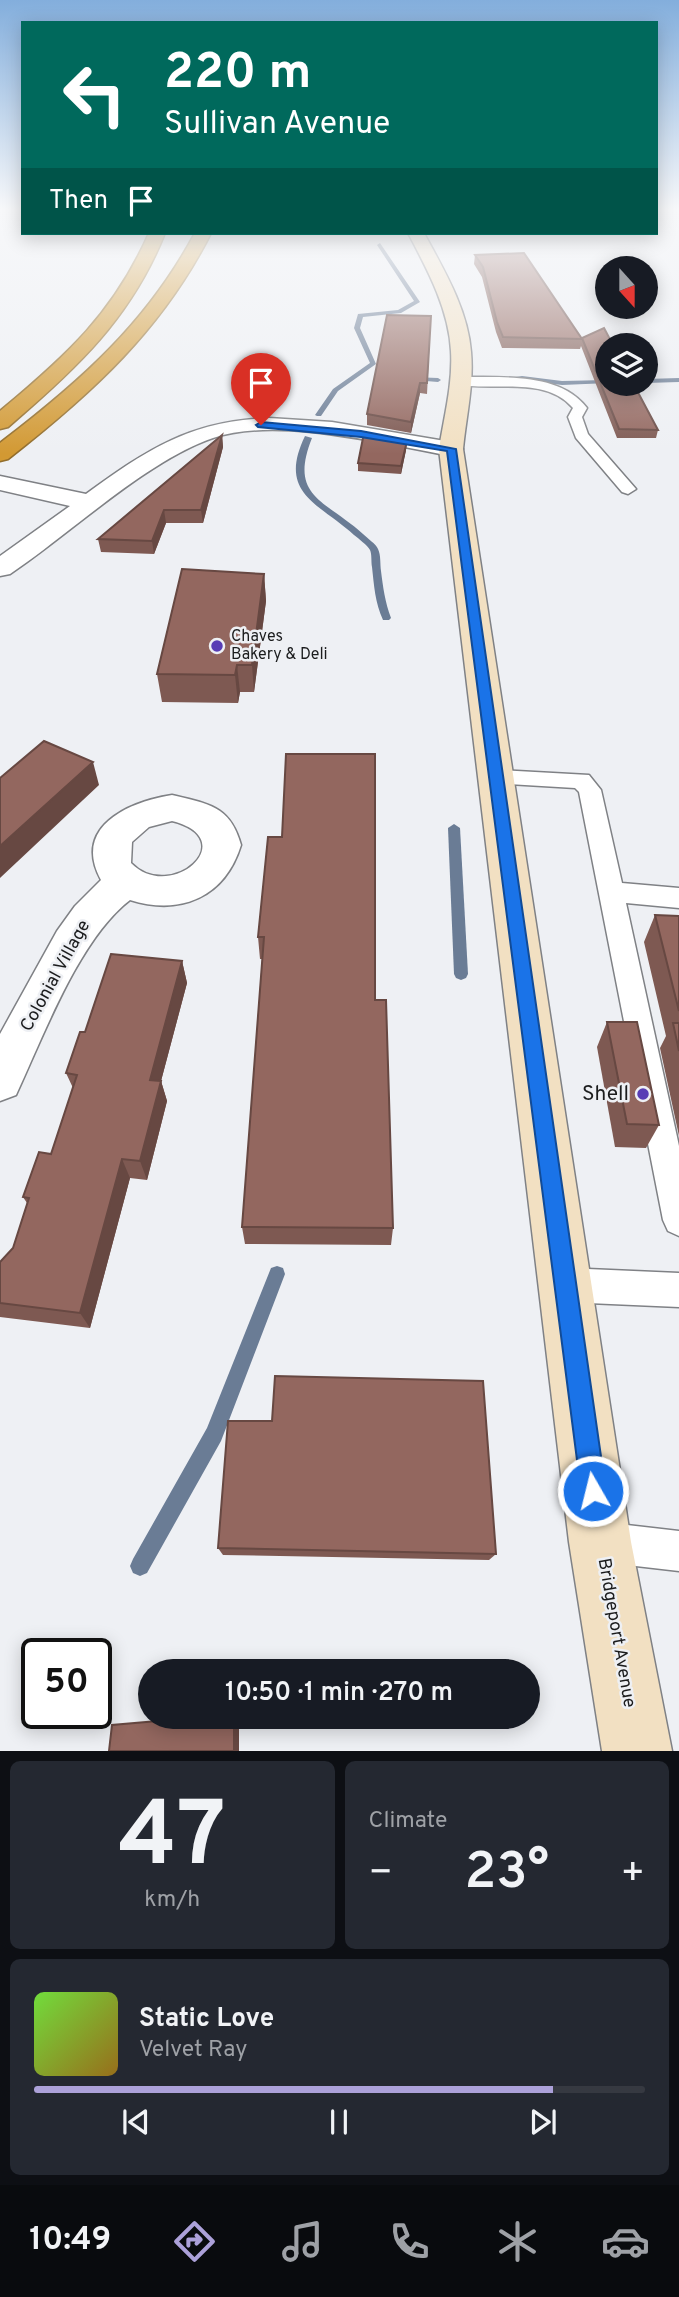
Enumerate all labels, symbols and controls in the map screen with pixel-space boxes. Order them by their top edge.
text: 220 m [164,44,311,106]
icon: left [49,49,140,140]
text: Sullivan Avenue [164,105,390,145]
icon: arrive [122,182,160,220]
text: Then [49,185,108,218]
north arrow [595,256,658,318]
map controls [595,256,658,396]
button: layers [595,333,658,396]
pin [231,353,291,425]
icon: arrive [242,364,280,402]
place label: Chaves Bakery & Deli [231,627,328,665]
marker: Chaves Bakery & Deli [209,638,225,654]
street label: Colonial Village [16,916,96,1036]
place label: Shell [582,1081,629,1108]
marker: Shell [635,1086,651,1102]
position arrow [556,1454,630,1528]
street label: Bridgeport Avenue [592,1556,640,1710]
speed limit sign: 50 [21,1638,112,1729]
text: 10:50 · 1 min · 270 m [225,1677,453,1710]
text: 47 [119,1783,226,1898]
text: Climate [369,1807,447,1836]
text: 23° [464,1841,549,1907]
text: − [369,1850,393,1899]
text: + [620,1850,645,1899]
text: km/h [144,1886,200,1915]
text: Static Love [139,2003,274,2036]
text: Velvet Ray [139,2036,247,2065]
icon: previous [117,2103,155,2141]
icon: pause [320,2103,358,2141]
icon: next [524,2103,562,2141]
icon: directions [170,2217,219,2266]
icon: music [278,2217,327,2266]
icon: phone [385,2217,434,2266]
icon: climate [493,2217,542,2266]
icon: car [601,2217,650,2266]
text: 10:49 [29,2221,111,2261]

